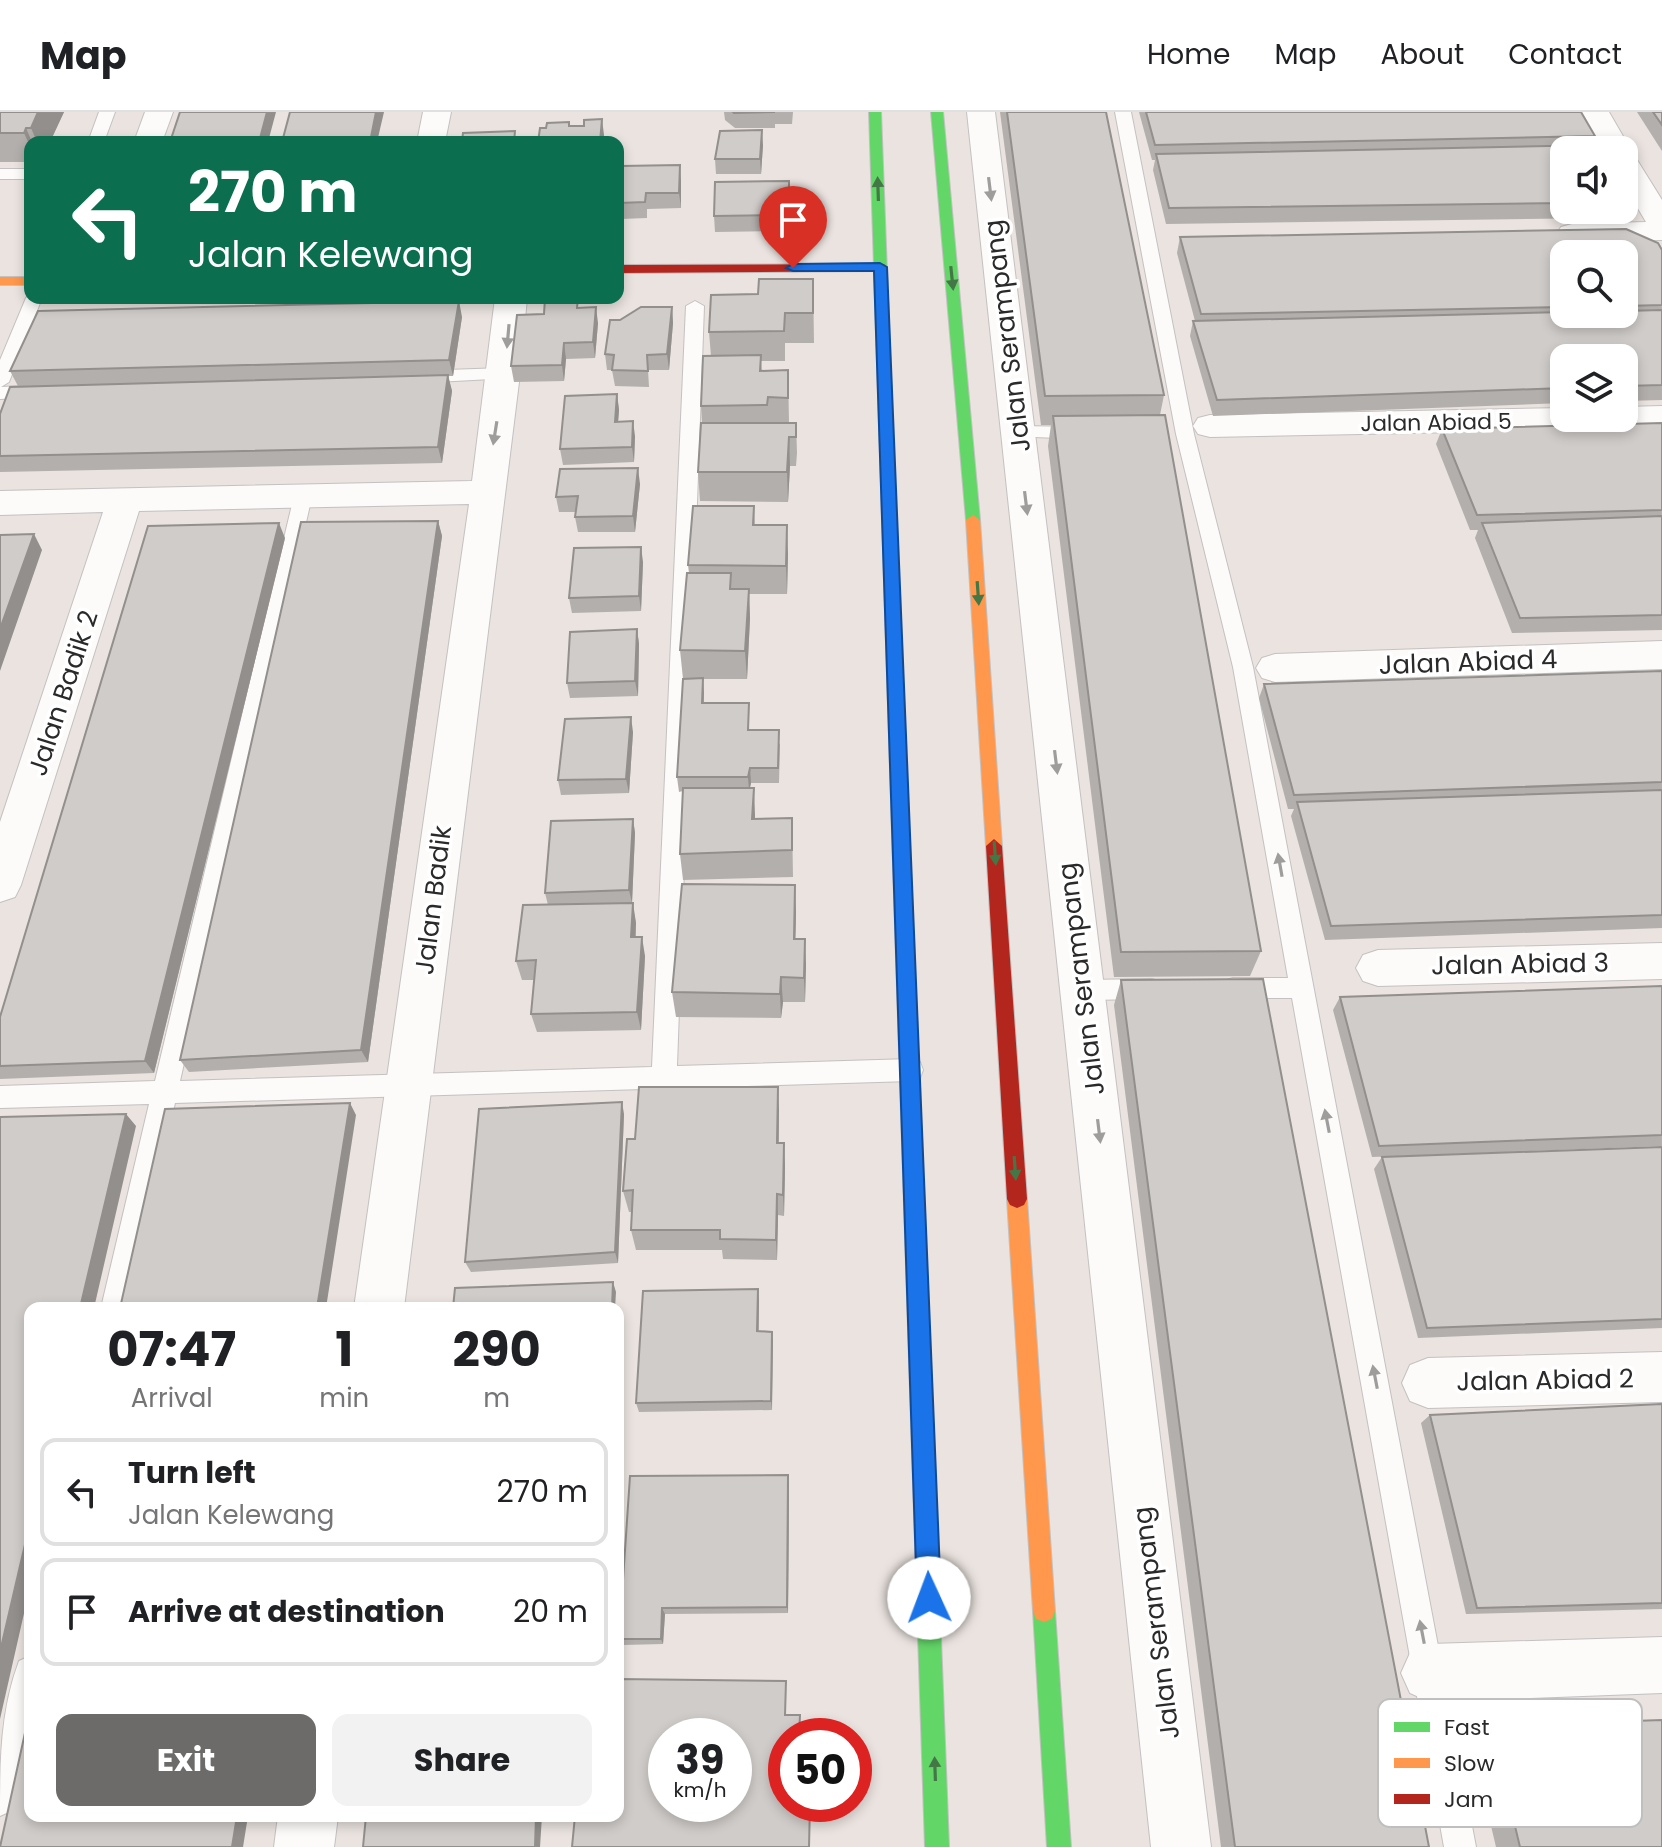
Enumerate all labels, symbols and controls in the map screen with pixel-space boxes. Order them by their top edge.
text: Map [40,29,127,82]
text: Home [1147,35,1230,74]
text: Map [1274,35,1336,74]
text: About [1380,35,1464,74]
text: Contact [1508,35,1622,74]
map controls [1550,136,1638,432]
button: sound [1550,136,1638,224]
text: 270 m [188,153,358,232]
icon: left [56,168,160,272]
one-way arrow [871,176,884,201]
one-way arrow [984,177,997,202]
pin [759,186,827,268]
icon: arrive [771,198,815,242]
street label: Jalan Serampang [975,218,1039,454]
text: Jalan Kelewang [188,229,474,280]
button: search [1550,240,1638,328]
one-way arrow [946,266,959,291]
one-way arrow [501,324,514,349]
button: layers [1550,344,1638,432]
street label: Jalan Abiad 5 [1360,406,1512,439]
one-way arrow [488,421,501,446]
one-way arrow [1020,491,1033,516]
one-way arrow [972,581,985,606]
street label: Jalan Badik 2 [19,606,107,780]
street label: Jalan Abiad 4 [1378,641,1558,683]
one-way arrow [1050,750,1063,775]
street label: Jalan Badik [406,823,460,977]
one-way arrow [988,841,1001,866]
one-way arrow [1273,853,1285,878]
street label: Jalan Serampang [1049,861,1113,1097]
street label: Jalan Abiad 3 [1431,944,1609,984]
one-way arrow [1320,1108,1333,1133]
one-way arrow [1093,1119,1106,1144]
one-way arrow [1009,1156,1022,1181]
text: 07:47 [107,1316,236,1383]
text: 1 [335,1316,353,1383]
text: 290 [452,1316,541,1383]
street label: Jalan Abiad 2 [1456,1360,1634,1400]
one-way arrow [1368,1364,1380,1389]
text: Arrival [131,1380,213,1416]
text: min [319,1380,369,1416]
text: m [483,1380,510,1416]
text: Turn left [128,1451,256,1494]
icon: left [60,1470,104,1514]
text: 270 m [497,1470,588,1513]
text: Jalan Kelewang [128,1497,334,1533]
street label: Jalan Serampang [1124,1505,1188,1741]
position arrow [887,1556,971,1640]
icon: arrive [60,1590,104,1634]
text: Arrive at destination [128,1590,445,1633]
text: 20 m [513,1590,588,1633]
one-way arrow [1416,1620,1428,1645]
legend [1378,1699,1642,1827]
text: Fast [1444,1712,1489,1743]
button: Exit [56,1714,316,1806]
button: Share [332,1714,592,1806]
speed limit sign: 50 [768,1718,872,1822]
text: 39 [676,1732,724,1788]
text: Slow [1444,1748,1494,1779]
one-way arrow [928,1756,941,1781]
text: km/h [673,1776,727,1804]
text: Jam [1444,1784,1493,1815]

